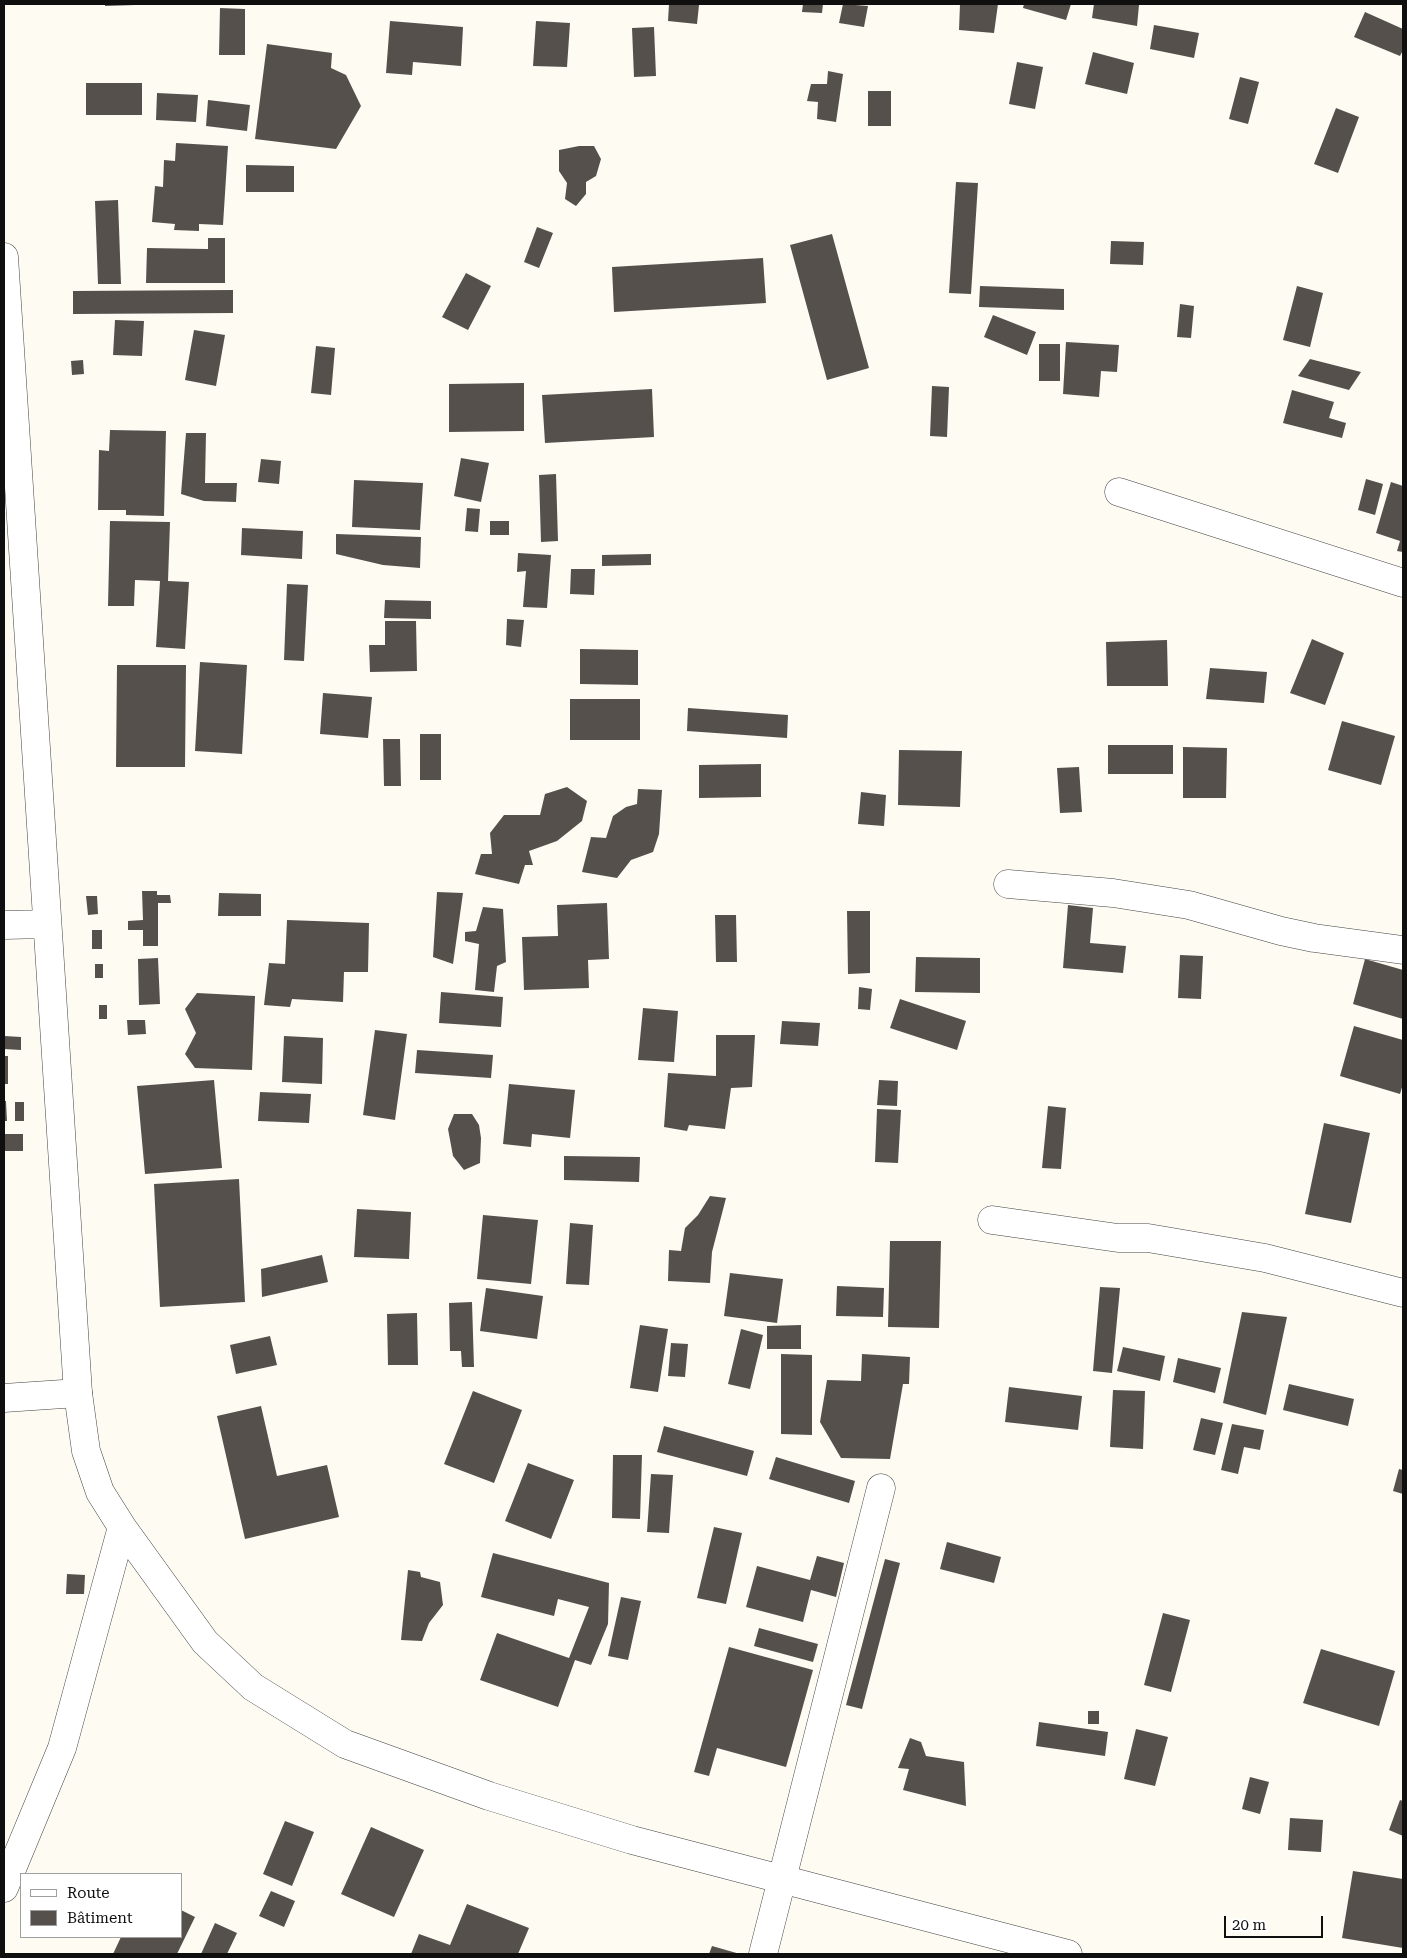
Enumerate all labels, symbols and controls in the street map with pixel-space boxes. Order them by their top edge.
legend [20,1873,182,1938]
text: Route [67,1884,109,1902]
scale bar [1227,1906,1326,1938]
text: Bâtiment [67,1909,133,1927]
text: 20 m [1232,1916,1266,1934]

